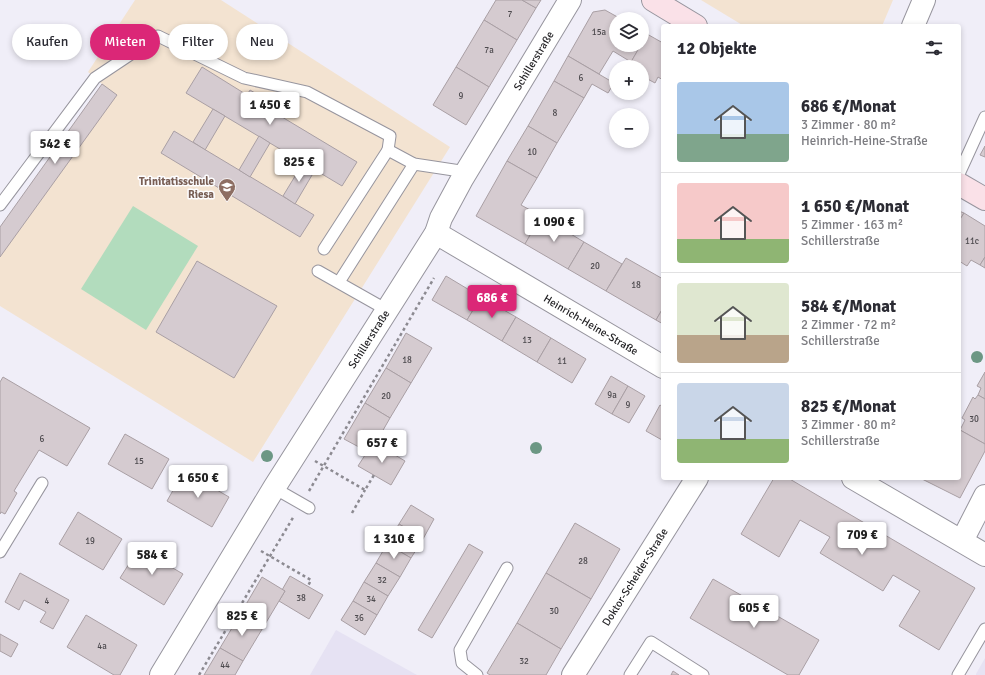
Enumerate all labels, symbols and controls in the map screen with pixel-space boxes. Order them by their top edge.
house number: 7 [508,9,513,20]
map controls [609,12,649,148]
button: layers [609,12,649,52]
chip: Kaufen [12,24,82,60]
chip: Mieten [90,24,160,60]
chip: Filter [168,24,228,60]
chip: Neu [236,24,288,60]
house number: 15a [592,27,607,38]
street label: Schillerstraße [511,29,557,93]
icon: filters [923,37,945,59]
text: 12 Objekte [677,38,757,59]
house number: 7a [484,45,494,56]
button: + [609,60,649,100]
house number: 6 [579,73,584,84]
house number: 9 [459,91,464,102]
pin: 1 450 € [233,92,307,126]
text: 686 €/Monat [801,96,896,117]
text: 1 450 € [250,97,290,113]
icon: home [709,98,757,146]
house number: 8 [553,108,558,119]
button: − [609,108,649,148]
text: 3 Zimmer · 80 m² [801,117,896,133]
pin: 542 € [27,131,83,165]
text: Heinrich-Heine-Straße [801,133,928,149]
text: 542 € [40,136,70,152]
house number: 10 [527,147,537,158]
pin: 825 € [271,149,327,183]
text: 825 € [284,154,314,170]
place label: Trinitatisschule Riesa [139,175,215,201]
school or university icon: Trinitatisschule Riesa [217,177,237,202]
text: 1 650 €/Monat [801,196,909,217]
icon: home [709,199,757,247]
pin: 1 090 € [517,209,591,243]
text: 1 090 € [534,214,574,230]
text: 5 Zimmer · 163 m² [801,217,903,233]
text: Schillerstraße [801,233,880,249]
house number: 11c [965,236,979,247]
house number: 20 [590,261,600,272]
house number: 18 [631,280,641,291]
pin: 686 € [464,285,520,319]
text: 686 € [477,290,507,306]
street label: Heinrich-Heine-Straße [541,292,640,358]
text: 584 €/Monat [801,296,896,317]
icon: home [709,299,757,347]
street label: Schillerstraße [346,308,392,371]
text: 2 Zimmer · 72 m² [801,317,896,333]
text: Schillerstraße [801,333,880,349]
house number: 13 [522,335,532,346]
house number: 18 [402,355,412,366]
house number: 11 [557,356,567,367]
house number: 9a [607,390,617,401]
house number: 20 [381,391,391,402]
text: 825 €/Monat [801,396,896,417]
icon: home [709,399,757,447]
house number: 9 [626,400,631,411]
house number: 30 [969,414,979,425]
text: 3 Zimmer · 80 m² [801,417,896,433]
pin: 657 € [354,430,410,464]
text: Schillerstraße [801,433,880,449]
house number: 6 [40,434,45,445]
text: 657 € [367,435,397,451]
house number: 15 [134,456,144,467]
pin: 1 650 € [161,465,235,499]
text: 1 650 € [178,470,218,486]
pin: 709 € [834,522,890,556]
pin: 1 310 € [357,526,431,560]
street label: Doktor-Scheider-Straße [600,526,671,628]
text: 709 € [847,527,877,543]
text: 1 310 € [374,531,414,547]
house number: 19 [85,536,95,547]
pin: 584 € [124,542,180,576]
text: 584 € [137,547,167,563]
house number: 28 [578,556,588,567]
house number: 32 [377,575,387,586]
house number: 38 [296,593,306,604]
house number: 34 [366,594,376,605]
pin: 605 € [726,595,782,629]
house number: 4 [45,596,50,607]
text: 605 € [739,600,769,616]
pin: 825 € [214,603,270,637]
house number: 30 [549,606,559,617]
text: 825 € [227,608,257,624]
house number: 36 [354,613,364,624]
house number: 4a [97,641,107,652]
house number: 32 [519,656,529,667]
house number: 44 [220,660,230,671]

